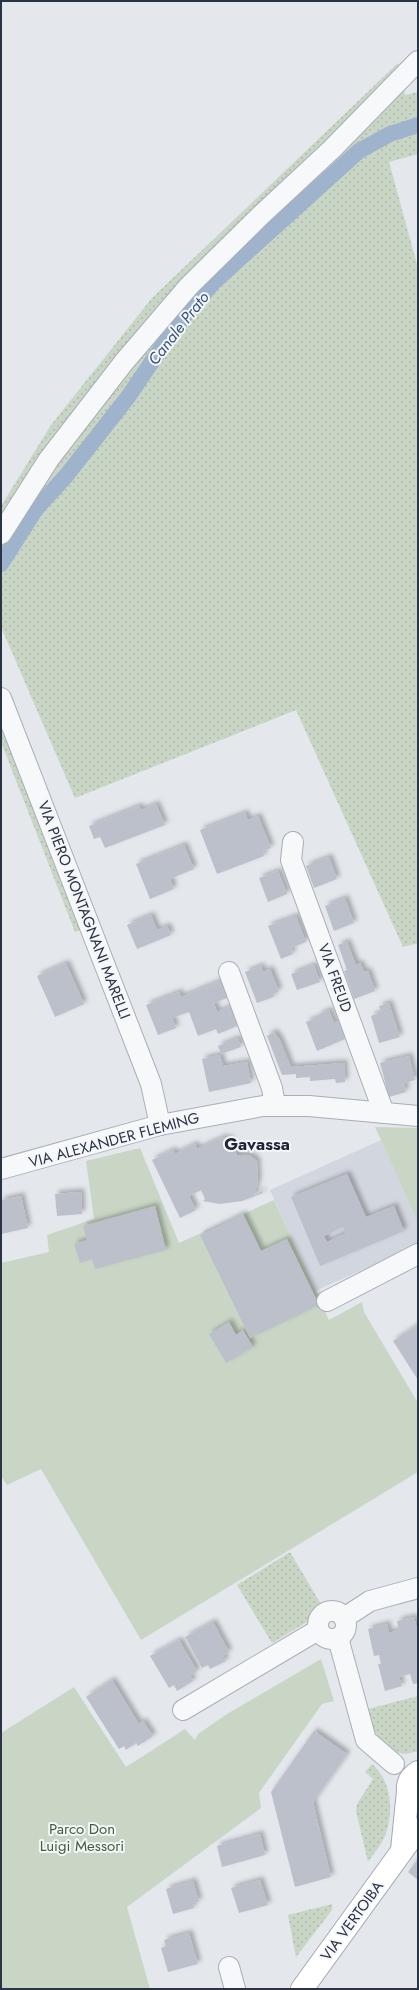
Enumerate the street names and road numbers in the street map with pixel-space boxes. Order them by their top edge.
street label: VIA PIERO MONTAGNANI MARELLI [32,798,136,1022]
street label: VIA FREUD [312,941,358,1015]
street label: VIA ALEXANDER FLEMING [26,1107,202,1173]
street label: VIA VERTOIBA [315,1876,389,1966]

